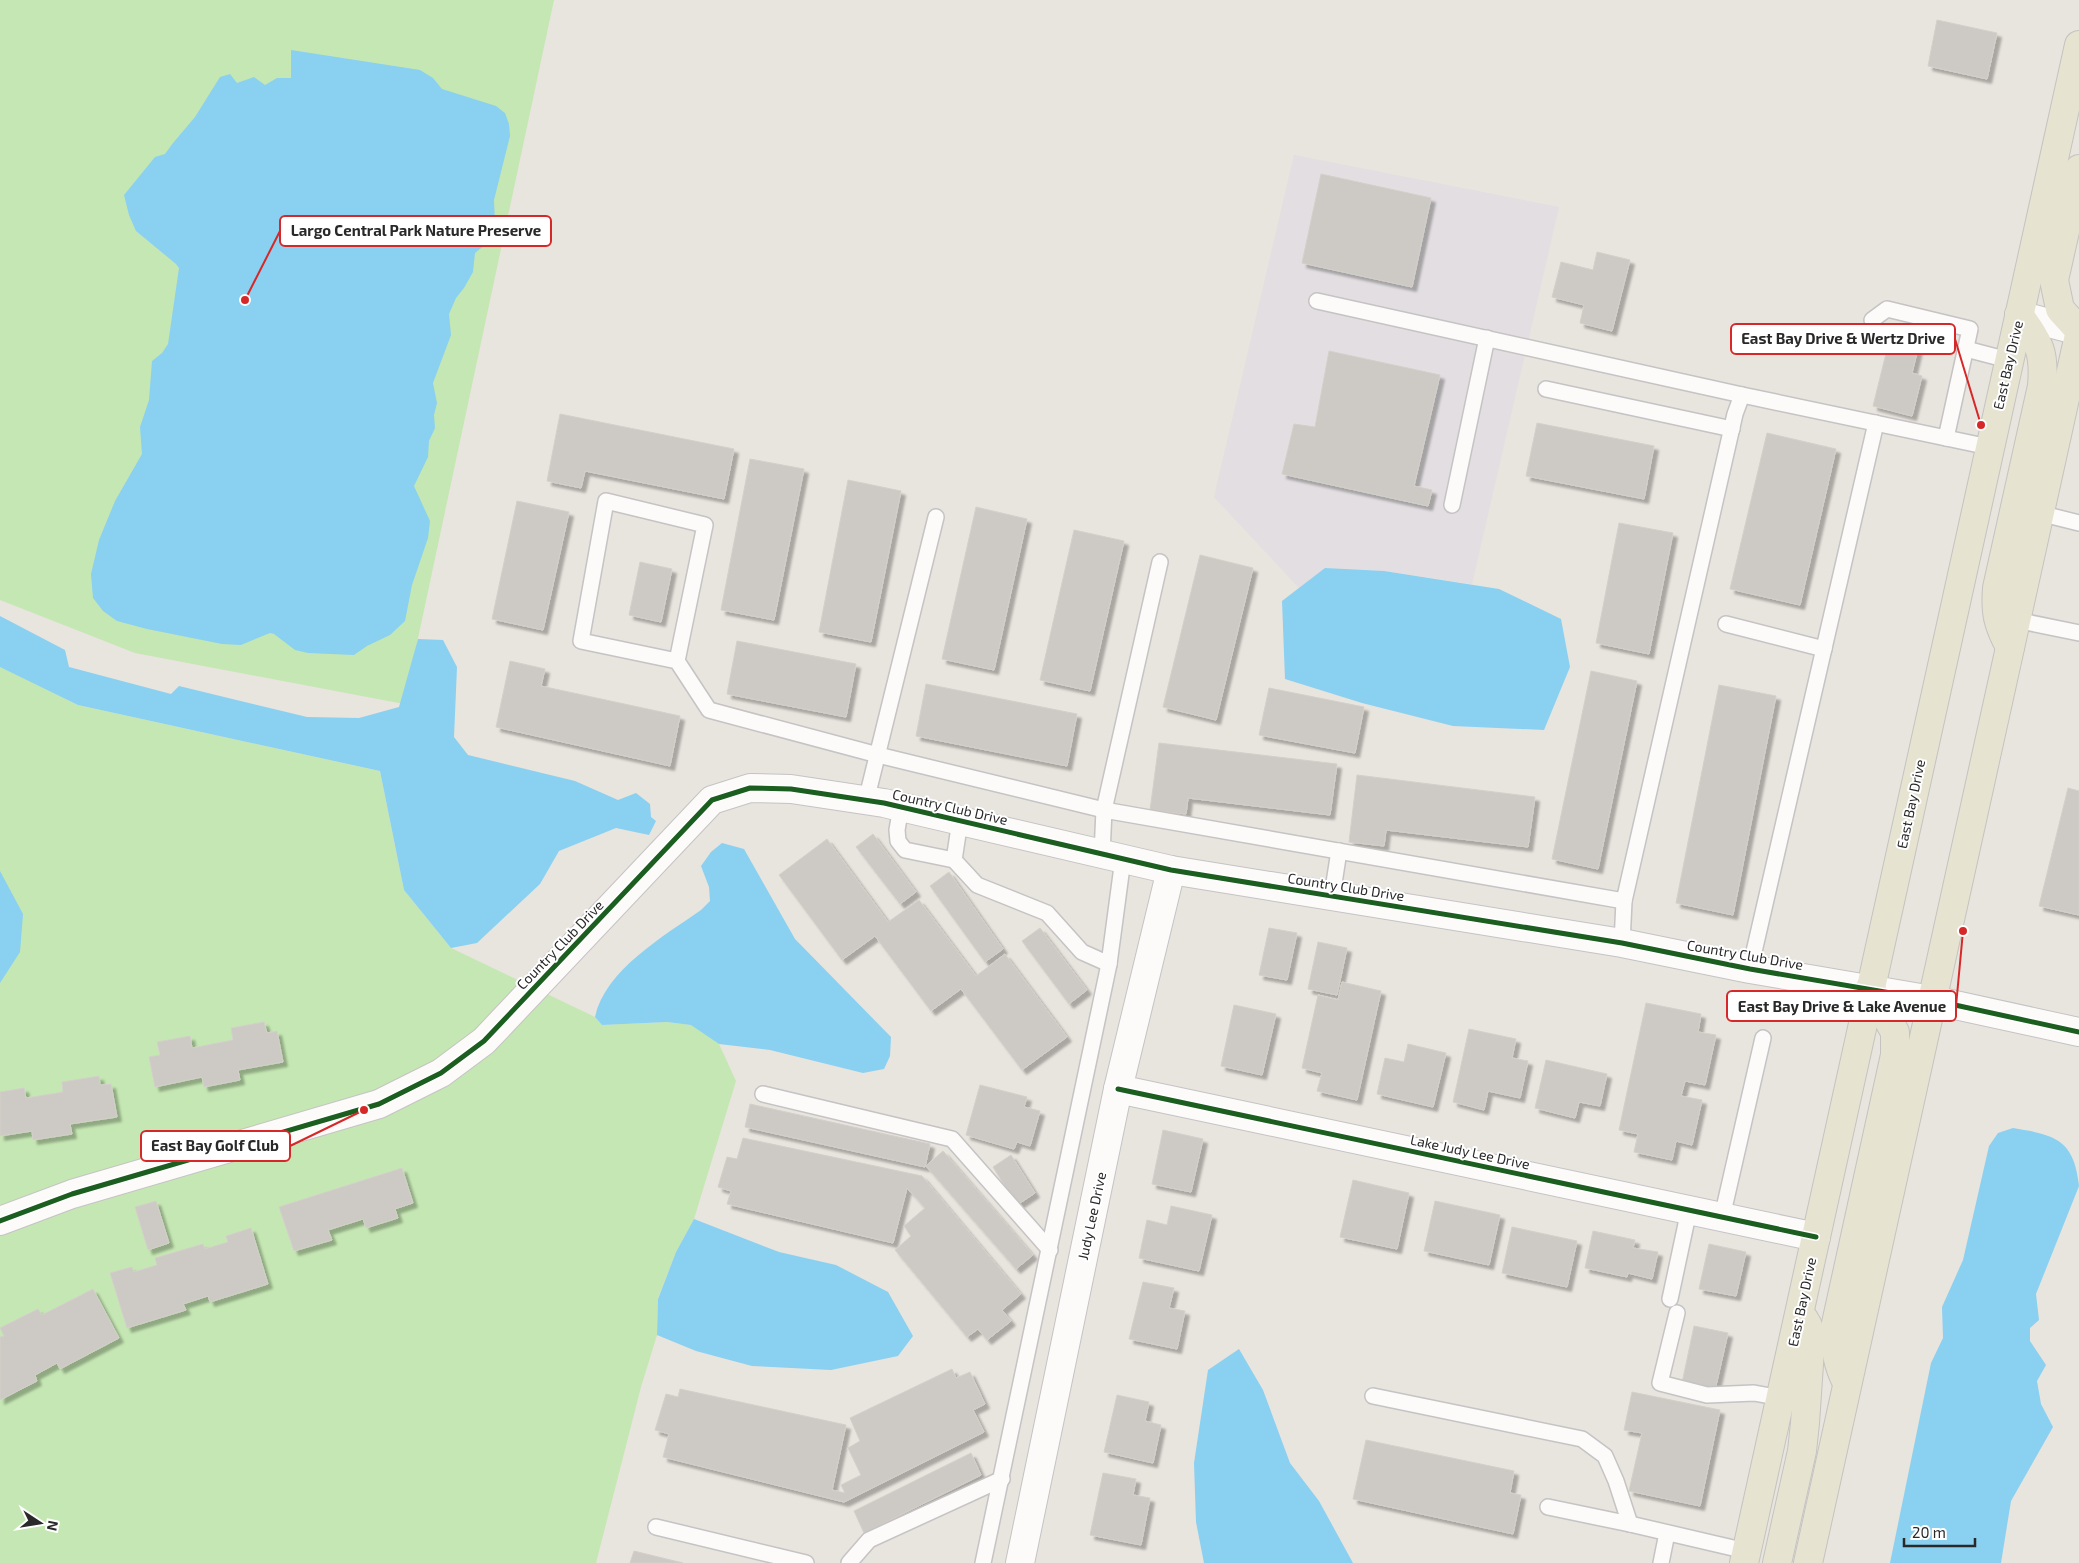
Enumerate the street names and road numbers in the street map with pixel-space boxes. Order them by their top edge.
street label: East Bay Drive [1989,319,2026,411]
street label: East Bay Drive [1893,758,1928,850]
street label: Country Club Drive [891,785,1009,828]
street label: Country Club Drive [1287,869,1406,904]
street label: Country Club Drive [513,896,607,993]
street label: Country Club Drive [1686,936,1805,973]
street label: Lake Judy Lee Drive [1409,1131,1531,1172]
street label: Judy Lee Drive [1074,1170,1109,1261]
street label: East Bay Drive [1784,1256,1819,1348]

